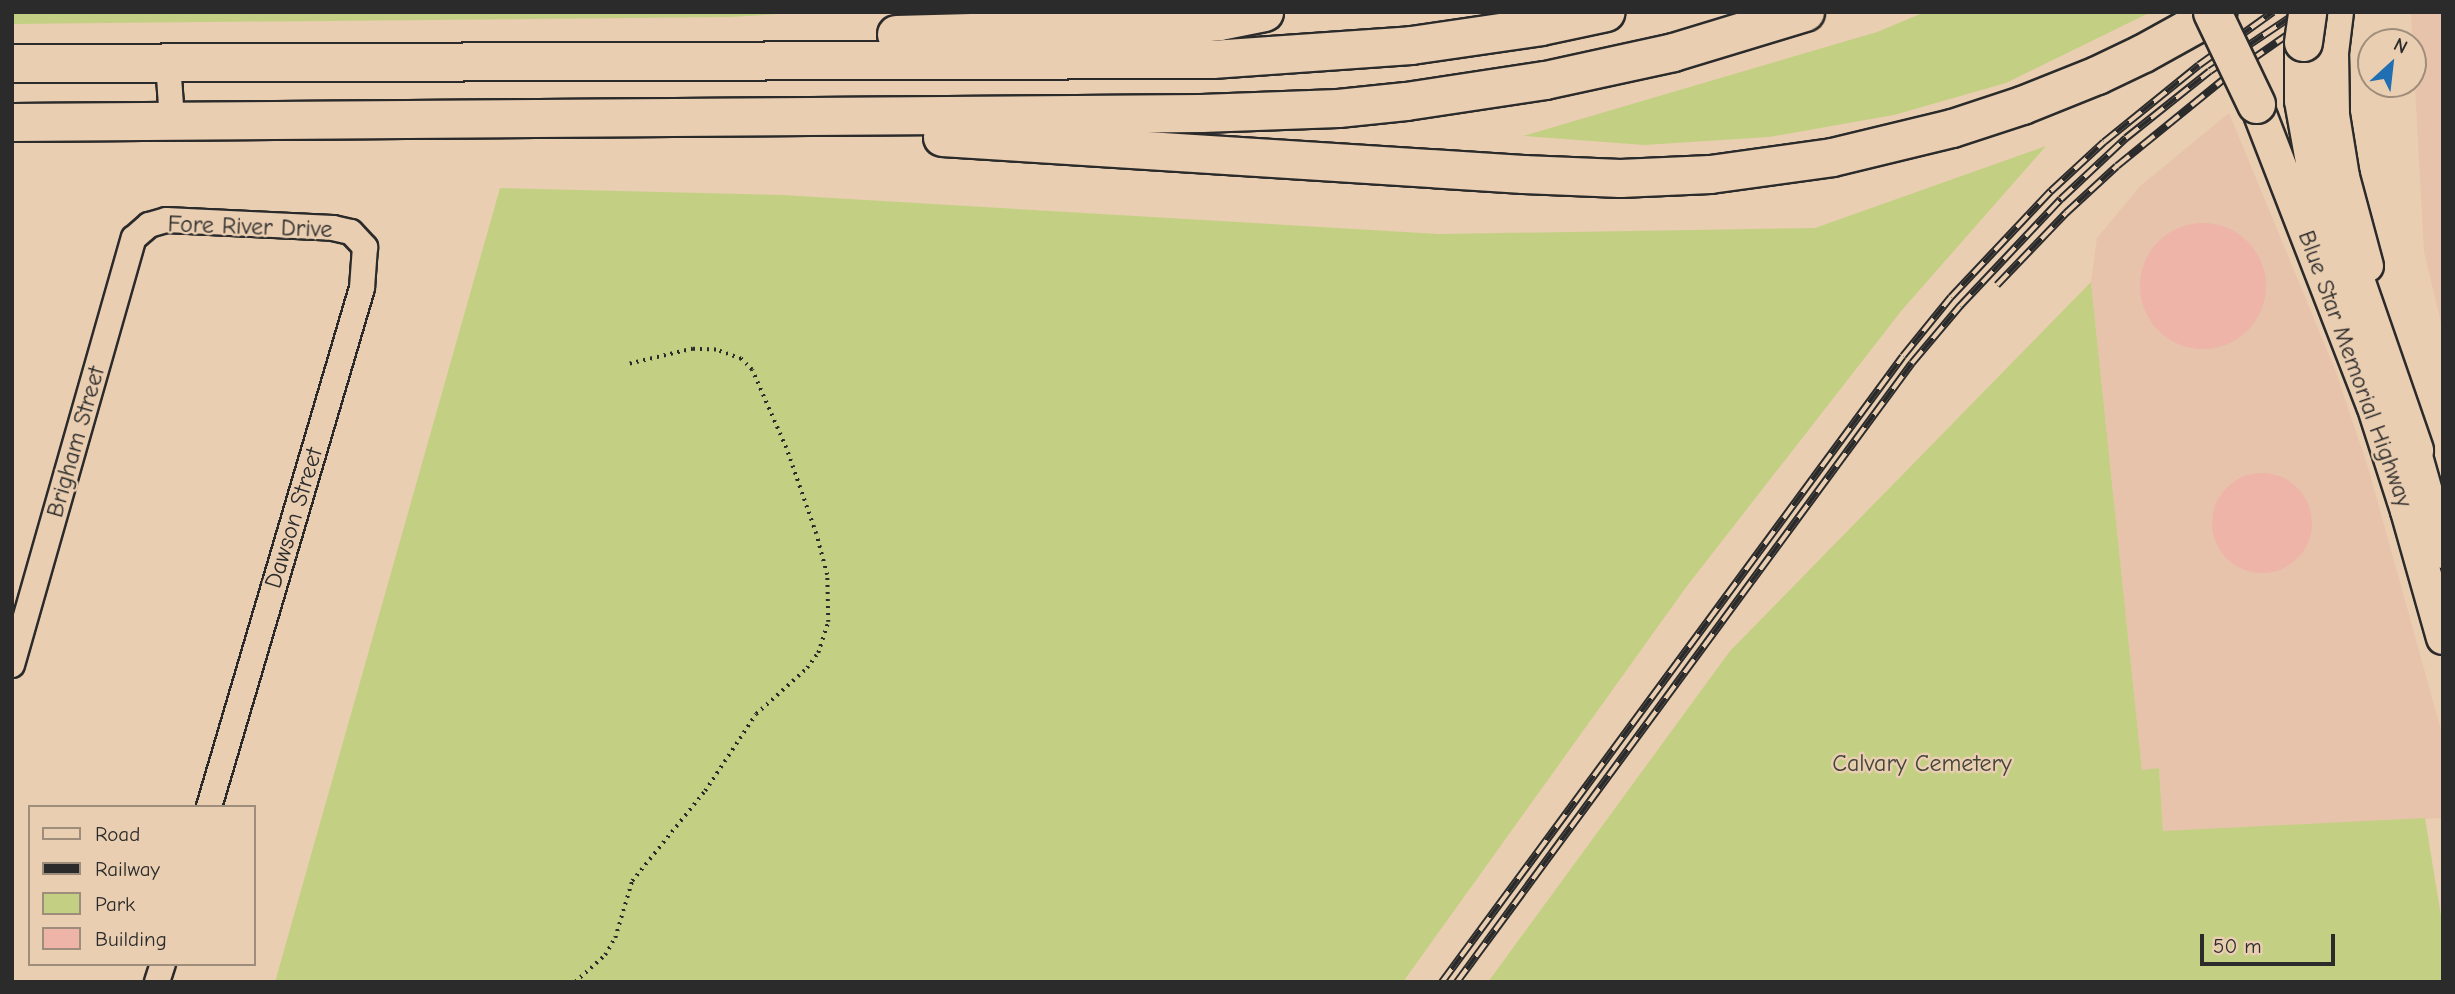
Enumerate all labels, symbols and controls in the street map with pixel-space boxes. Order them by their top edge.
north arrow [2357,28,2427,98]
text: N [2390,33,2411,59]
street label: Fore River Drive [167,210,333,244]
street label: Blue Star Memorial Highway [2291,227,2419,511]
street label: Brigham Street [41,363,111,521]
street label: Dawson Street [259,444,329,592]
park label: Calvary Cemetery [1832,750,2012,778]
legend [28,805,256,966]
text: Road [95,822,140,846]
text: Railway [95,857,160,881]
text: Park [95,892,135,916]
scale bar [2203,920,2338,964]
text: Building [95,927,167,951]
text: 50 m [2213,934,2262,958]

